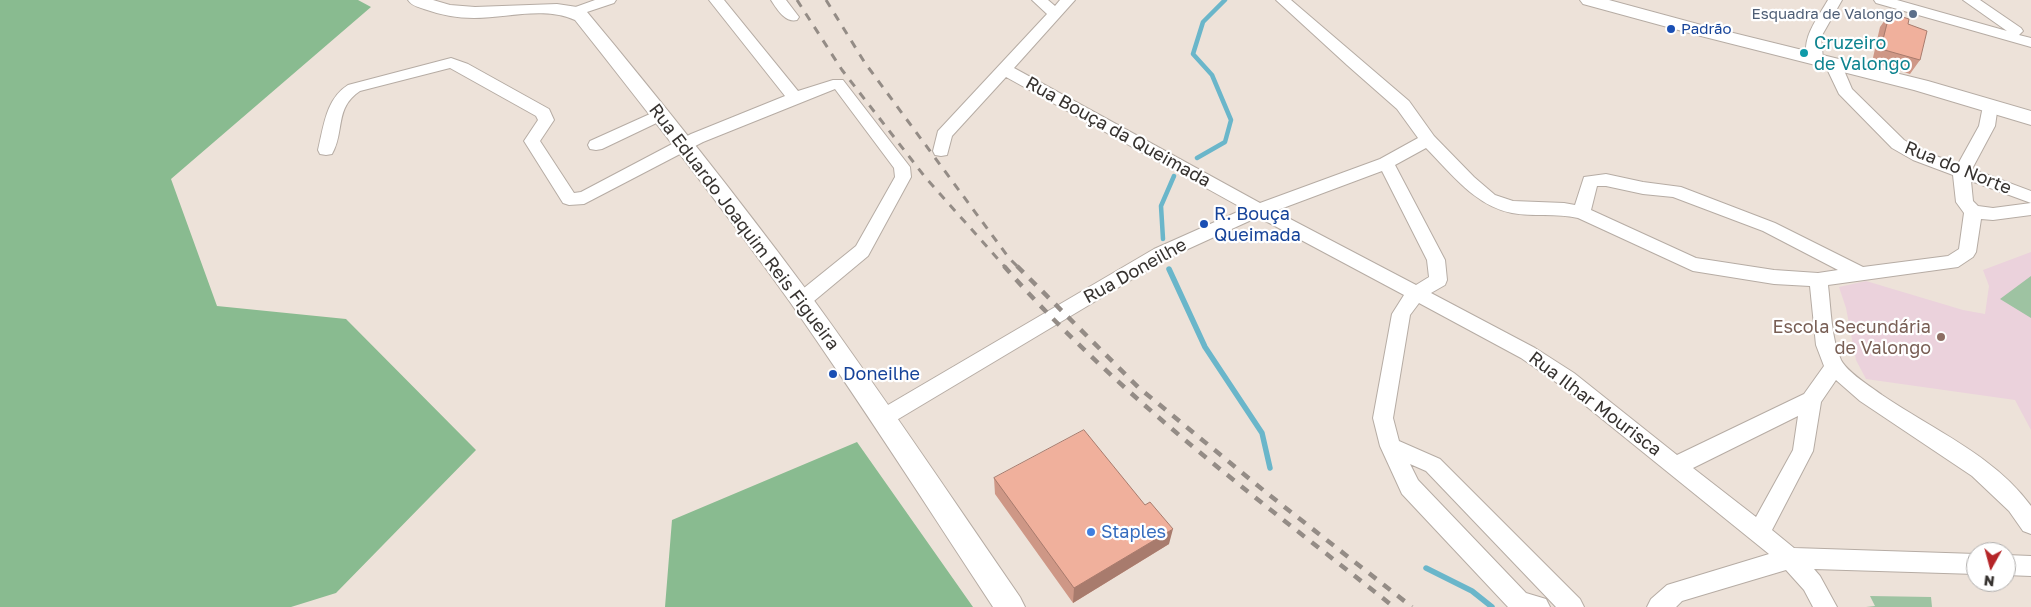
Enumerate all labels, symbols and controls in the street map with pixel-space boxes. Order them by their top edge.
place label: Esquadra de Valongo [1752,5,1903,23]
marker: Esquadra de Valongo [1907,8,1919,20]
place label: Padrão [1681,20,1732,38]
marker: Padrão [1665,23,1677,35]
place label: Cruzeiro de Valongo [1814,32,1910,74]
marker: Cruzeiro de Valongo [1798,47,1810,59]
street label: Rua Bouça da Queimada [1022,72,1214,192]
street label: Rua Eduardo Joaquim Reis Figueira [644,100,844,354]
street label: Rua do Norte [1901,137,2015,199]
place label: R. Bouça Queimada [1214,203,1301,245]
marker: R. Bouça Queimada [1198,218,1210,230]
street label: Rua Doneilhe [1080,234,1190,308]
place label: Escola Secundária de Valongo [1772,316,1931,358]
marker: Escola Secundária de Valongo [1935,331,1947,343]
street label: Rua Ilhar Mourisca [1525,347,1665,461]
place label: Doneilhe [843,363,920,385]
marker: Doneilhe [827,368,839,380]
place label: Staples [1101,521,1166,543]
marker: Staples [1085,526,1097,538]
north arrow [1966,542,2016,592]
text: N [1983,572,1996,590]

